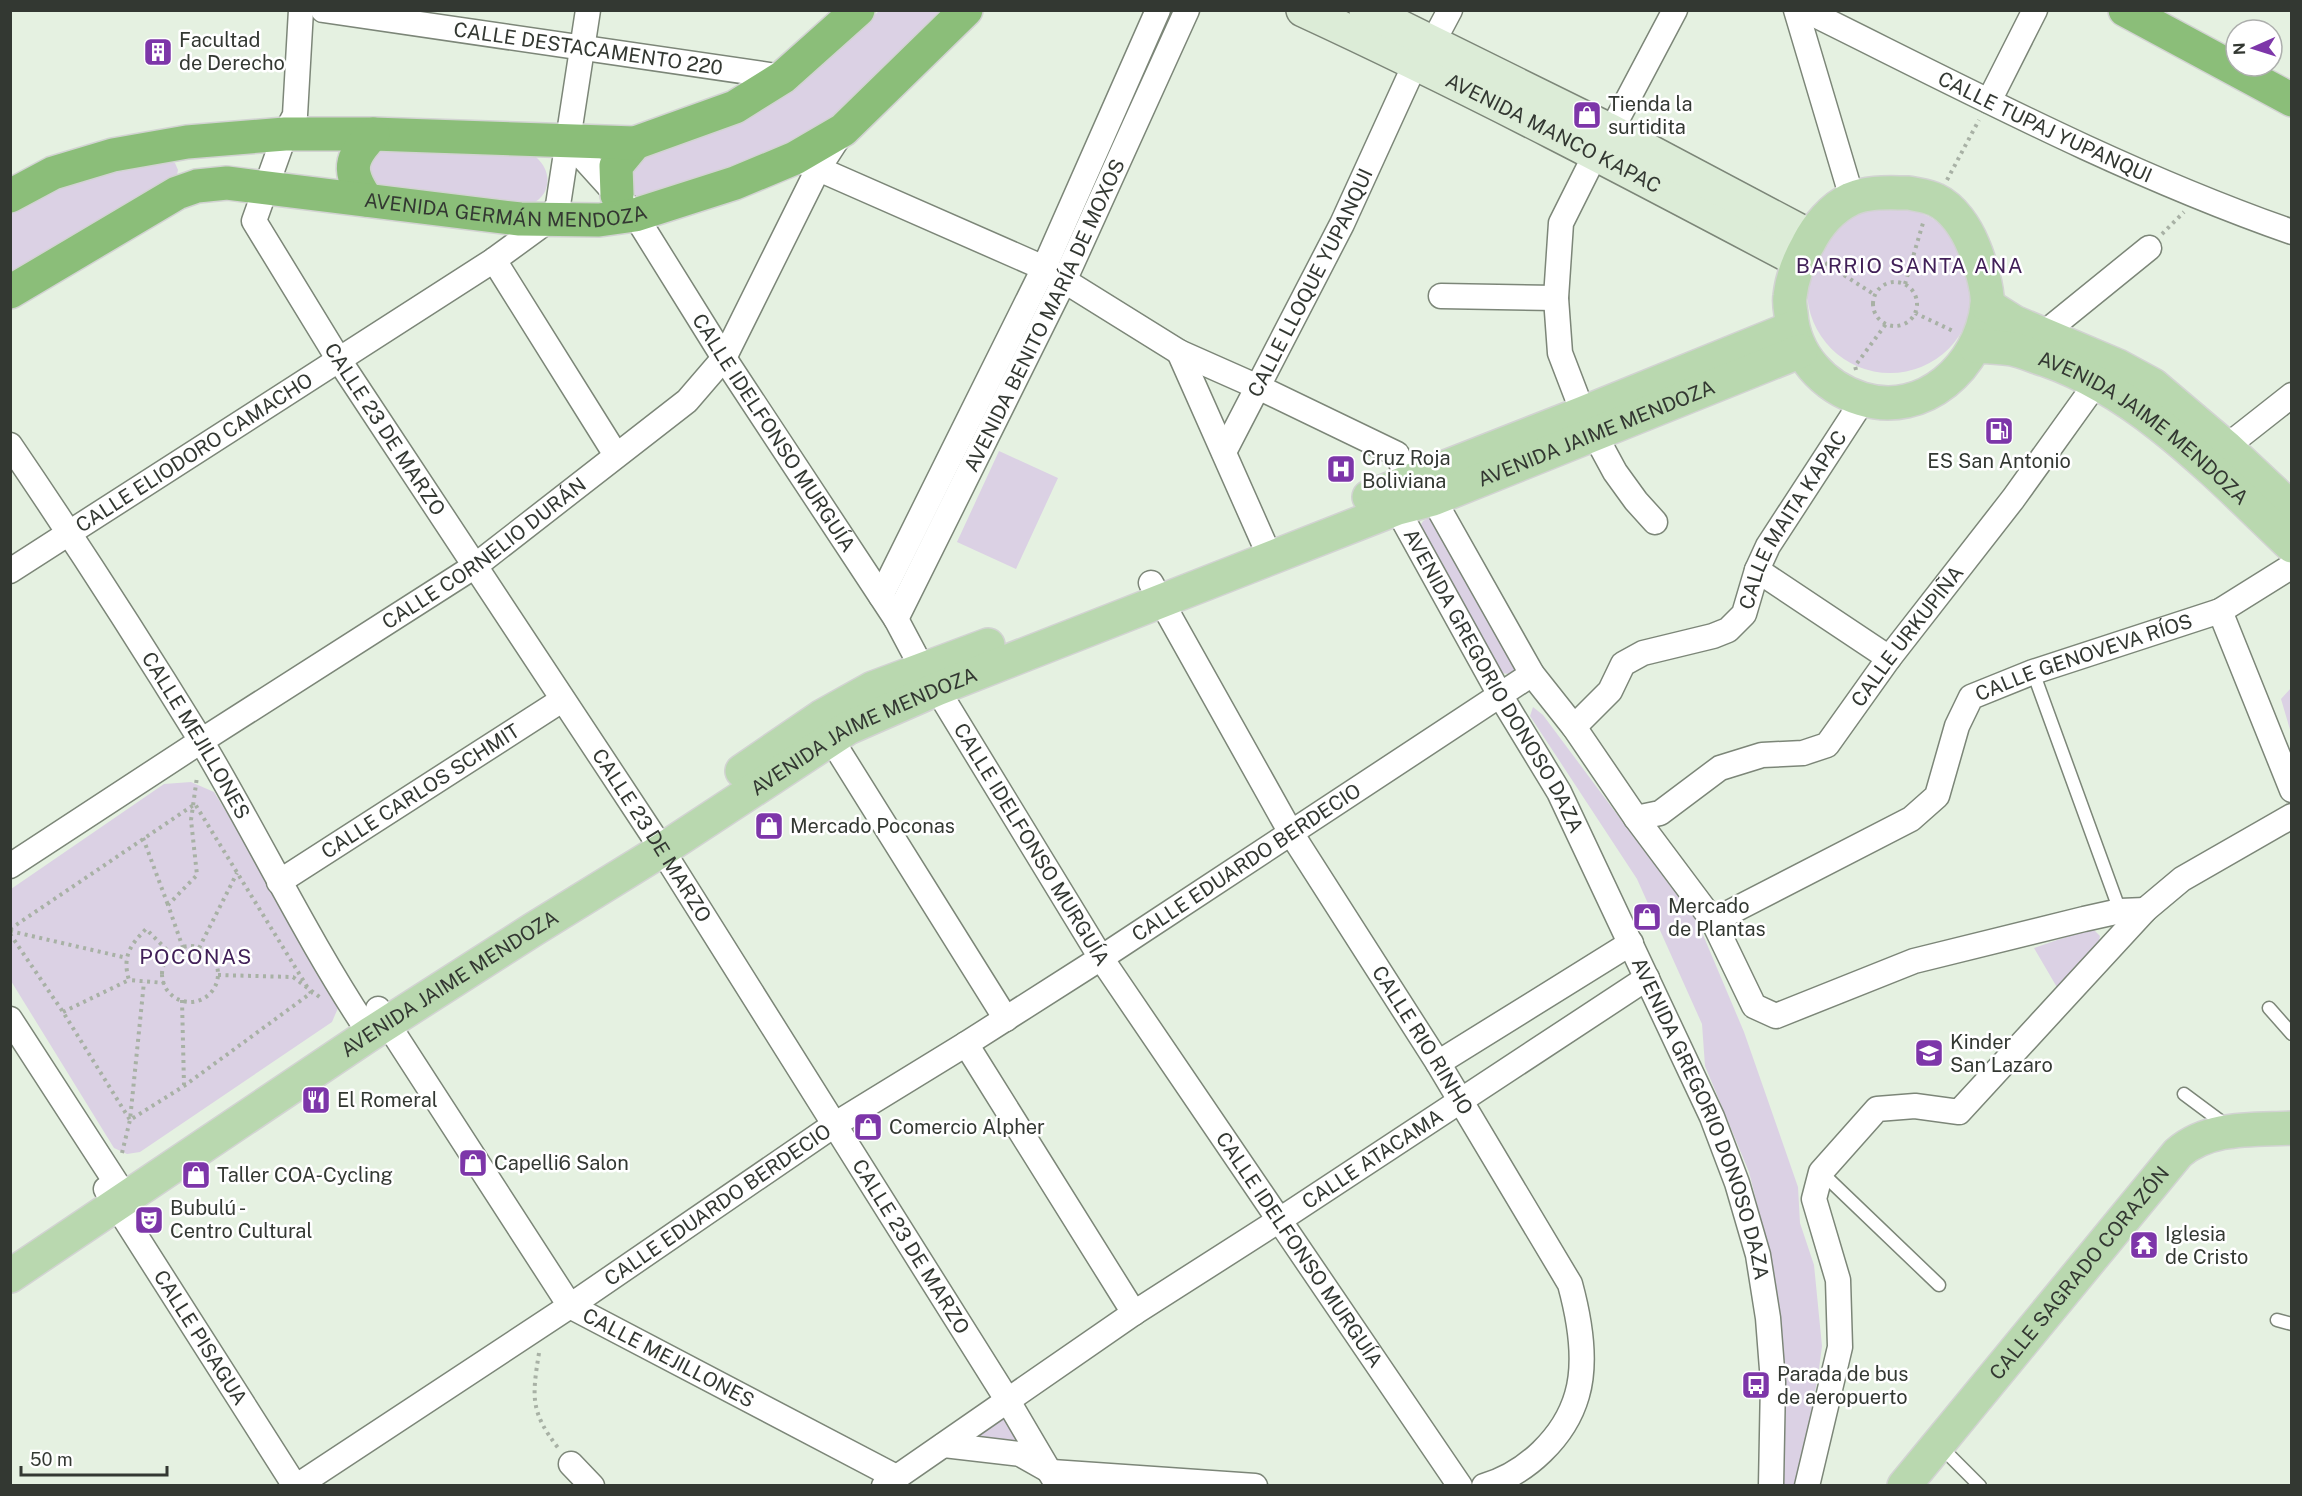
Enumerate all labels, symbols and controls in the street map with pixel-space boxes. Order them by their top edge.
street label: CALLE DESTACAMENTO 220 [452,17,724,80]
north arrow [2224,18,2284,78]
place label: Facultad de Derecho [179,28,285,75]
building icon: Facultad de Derecho [142,36,174,68]
text: N [2230,42,2249,56]
street label: CALLE TUPAJ YUPANQUI [1934,66,2156,188]
street label: AVENIDA MANCO KAPAC [1442,68,1665,198]
place label: Tienda la surtidita [1608,92,1693,139]
shop icon: Tienda la surtidita [1571,99,1603,131]
street label: AVENIDA BENITO MARÍA DE MOXOS [959,155,1130,476]
street label: CALLE LLOQUE YUPANQUI [1243,165,1378,401]
street label: AVENIDA GERMÁN MENDOZA [363,188,650,233]
district label: BARRIO SANTA ANA [1796,253,2024,278]
street label: CALLE IDELFONSO MURGUÍA [687,309,860,556]
street label: CALLE 23 DE MARZO [320,339,450,520]
street label: AVENIDA JAIME MENDOZA [2035,346,2253,510]
street label: CALLE ELIODORO CAMACHO [71,368,317,538]
street label: AVENIDA JAIME MENDOZA [1474,375,1718,492]
fuel station icon: ES San Antonio [1983,415,2015,447]
street label: CALLE MAITA KAPAC [1734,426,1852,612]
place label: Cruz Roja Boliviana [1362,446,1451,493]
place label: ES San Antonio [1927,449,2071,473]
hospital icon: Cruz Roja Boliviana [1325,453,1357,485]
street label: CALLE CORNELIO DURÁN [377,472,591,634]
street label: AVENIDA GREGORIO DONOSO DAZA [1398,525,1589,837]
street label: CALLE URKUPIÑA [1846,561,1968,711]
street label: CALLE GENOVEVA RÍOS [1972,609,2195,706]
street label: CALLE MEJILLONES [137,647,255,823]
street label: AVENIDA JAIME MENDOZA [746,662,981,801]
street label: CALLE CARLOS SCHMIT [317,719,524,864]
street label: CALLE IDELFONSO MURGUÍA [949,719,1115,970]
street label: CALLE 23 DE MARZO [587,744,716,927]
street label: CALLE EDUARDO BERDECIO [1127,778,1365,946]
shop icon: Mercado Poconas [753,810,785,842]
place label: Mercado Poconas [790,814,955,838]
place label: Mercado de Plantas [1668,894,1766,941]
shop icon: Mercado de Plantas [1631,901,1663,933]
street label: AVENIDA JAIME MENDOZA [336,905,563,1062]
district label: POCONAS [139,944,253,969]
street label: AVENIDA GREGORIO DONOSO DAZA [1627,954,1774,1282]
street label: CALLE RIO RINHO [1367,961,1478,1119]
place label: Kinder San Lazaro [1950,1030,2053,1077]
school or university icon: Kinder San Lazaro [1913,1037,1945,1069]
restaurant icon: El Romeral [300,1084,332,1116]
place label: El Romeral [337,1088,438,1112]
street label: CALLE ATACAMA [1297,1104,1447,1214]
shop icon: Comercio Alpher [852,1111,884,1143]
place label: Comercio Alpher [889,1115,1045,1139]
street label: CALLE EDUARDO BERDECIO [600,1119,835,1291]
street label: CALLE IDELFONSO MURGUÍA [1211,1127,1388,1372]
shop icon: Capelli6 Salon [457,1147,489,1179]
place label: Capelli6 Salon [494,1151,629,1175]
street label: CALLE 23 DE MARZO [847,1155,975,1338]
shop icon: Taller COA-Cycling [180,1159,212,1191]
street label: CALLE SAGRADO CORAZÓN [1984,1161,2174,1385]
place label: Taller COA-Cycling [217,1163,393,1187]
place label: Bubulú - Centro Cultural [170,1196,312,1243]
theatre icon: Bubulú - Centro Cultural [133,1204,165,1236]
place label: Iglesia de Cristo [2165,1222,2248,1269]
temple icon: Iglesia de Cristo [2128,1229,2160,1261]
street label: CALLE PISAGUA [149,1266,252,1409]
street label: CALLE MEJILLONES [579,1303,759,1413]
place label: Parada de bus de aeropuerto [1777,1362,1908,1409]
bus stop icon: Parada de bus de aeropuerto [1740,1369,1772,1401]
scale bar [21,1439,166,1477]
text: 50 m [30,1449,73,1470]

